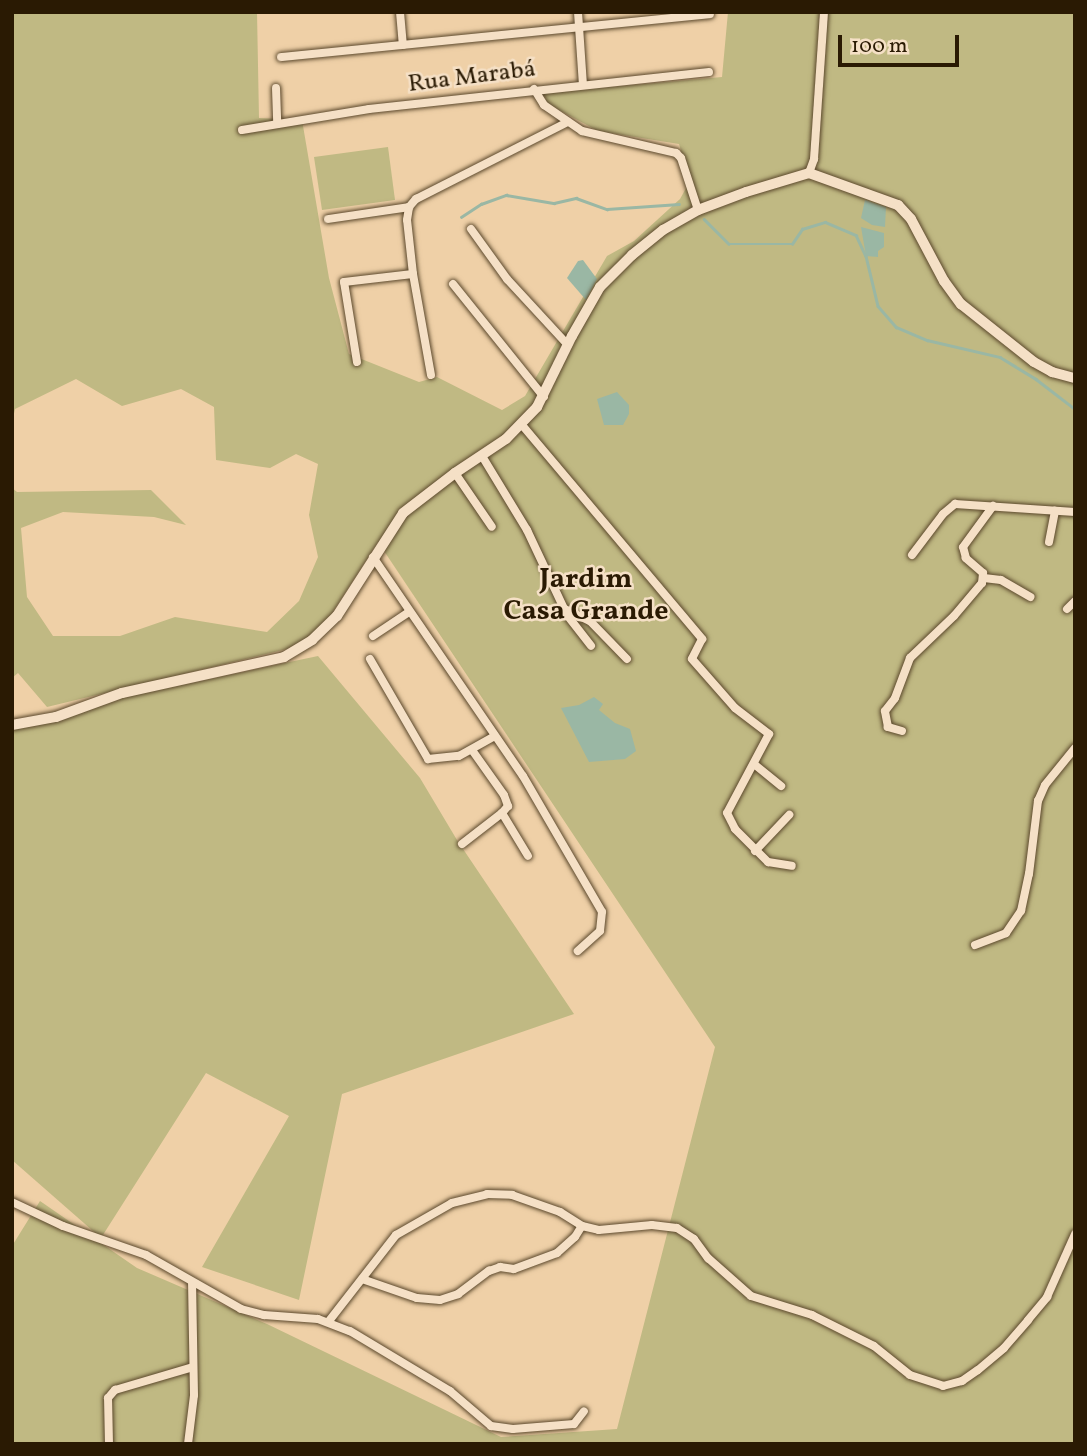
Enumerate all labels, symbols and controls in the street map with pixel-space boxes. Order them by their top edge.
scale bar [842,21,963,65]
text: 100 m [851,32,908,61]
street label: Rua Marabá [407,56,537,100]
district label: Jardim Casa Grande [503,563,669,629]

